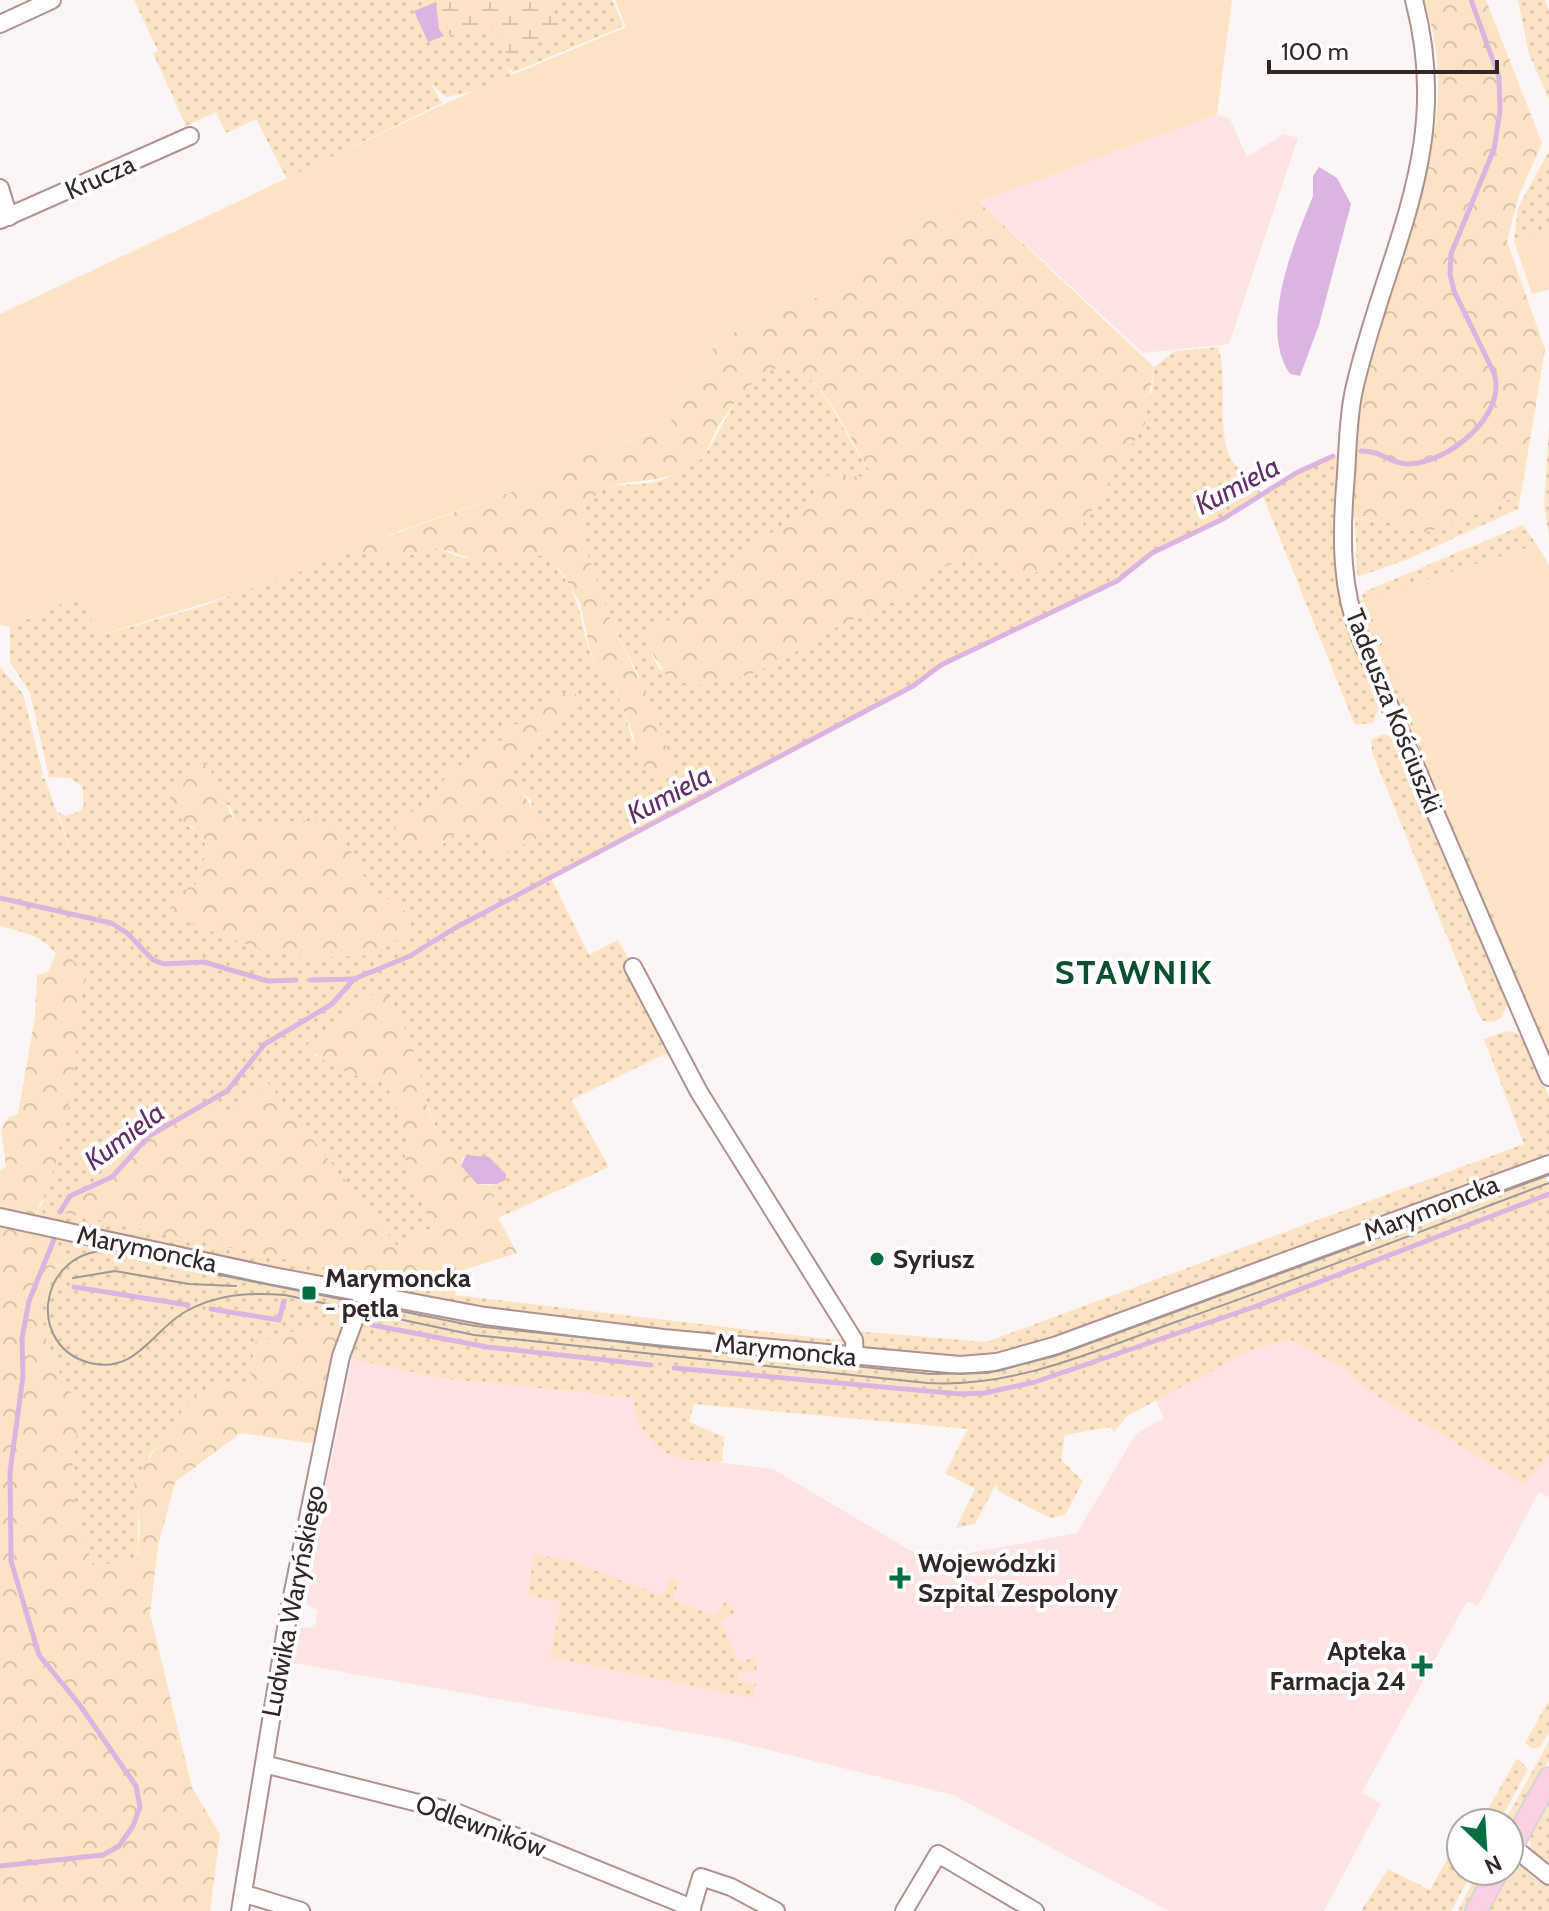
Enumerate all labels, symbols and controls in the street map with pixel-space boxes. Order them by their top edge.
scale bar [1269,24,1497,74]
text: 100 m [1281,37,1349,66]
street label: Krucza [60,147,140,206]
water label: Kumiela [1189,449,1285,521]
street label: Tadeusza Kościuszki [1338,604,1450,818]
water label: Kumiela [621,758,717,830]
district label: STAWNIK [1055,951,1213,993]
water label: Kumiela [77,1095,171,1177]
street label: Marymoncka [1359,1167,1504,1248]
street label: Marymoncka [74,1219,220,1280]
place label: Syriusz [893,1243,974,1275]
marker: Syriusz [868,1250,886,1268]
place label: Marymoncka - pętla [325,1262,471,1324]
marker: Marymoncka - pętla [300,1284,318,1302]
street label: Marymoncka [714,1327,859,1373]
street label: Ludwika Waryńskiego [255,1482,331,1720]
place label: Wojewódzki Szpital Zespolony [918,1547,1118,1609]
marker: Wojewódzki Szpital Zespolony [889,1567,911,1589]
place label: Apteka Farmacja 24 [1270,1635,1406,1697]
marker: Apteka Farmacja 24 [1413,1657,1431,1675]
street label: Odlewników [411,1788,551,1864]
north arrow [1445,1807,1525,1887]
text: N [1480,1849,1506,1880]

